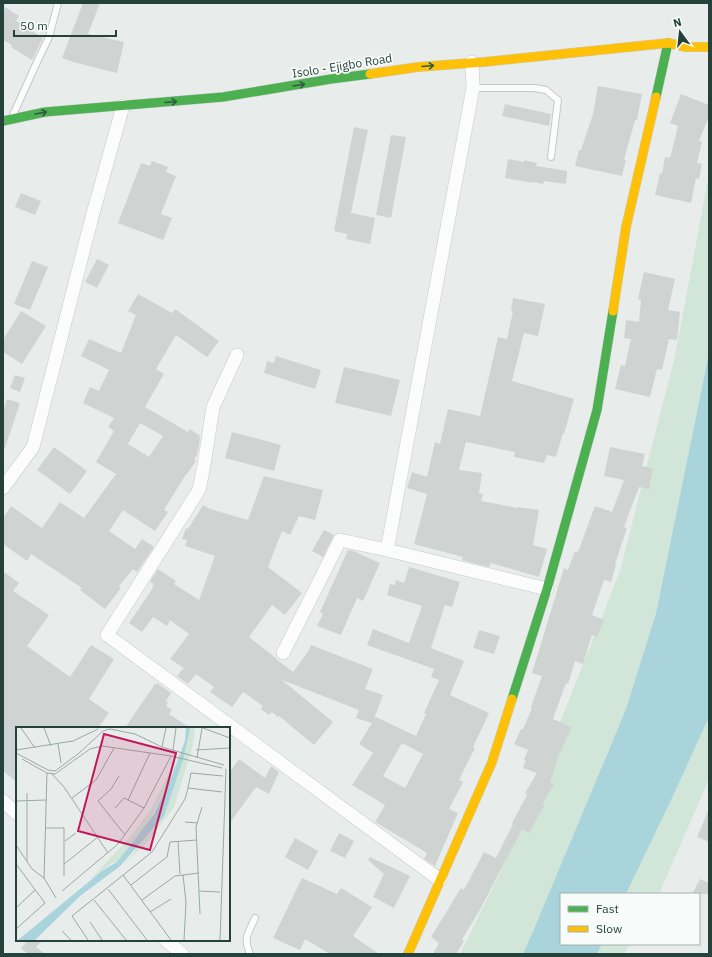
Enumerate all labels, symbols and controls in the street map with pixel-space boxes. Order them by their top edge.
scale bar [14,12,116,38]
north arrow [660,12,700,52]
text: N [672,15,683,30]
text: 50 m [20,18,48,33]
street label: Isolo - Ejigbo Road [291,50,393,81]
one-way arrow [421,62,434,69]
one-way arrow [293,80,306,88]
one-way arrow [164,98,177,105]
one-way arrow [34,109,47,117]
inset map [16,727,230,941]
legend [560,893,700,945]
text: Fast [596,901,619,916]
text: Slow [596,921,622,936]

